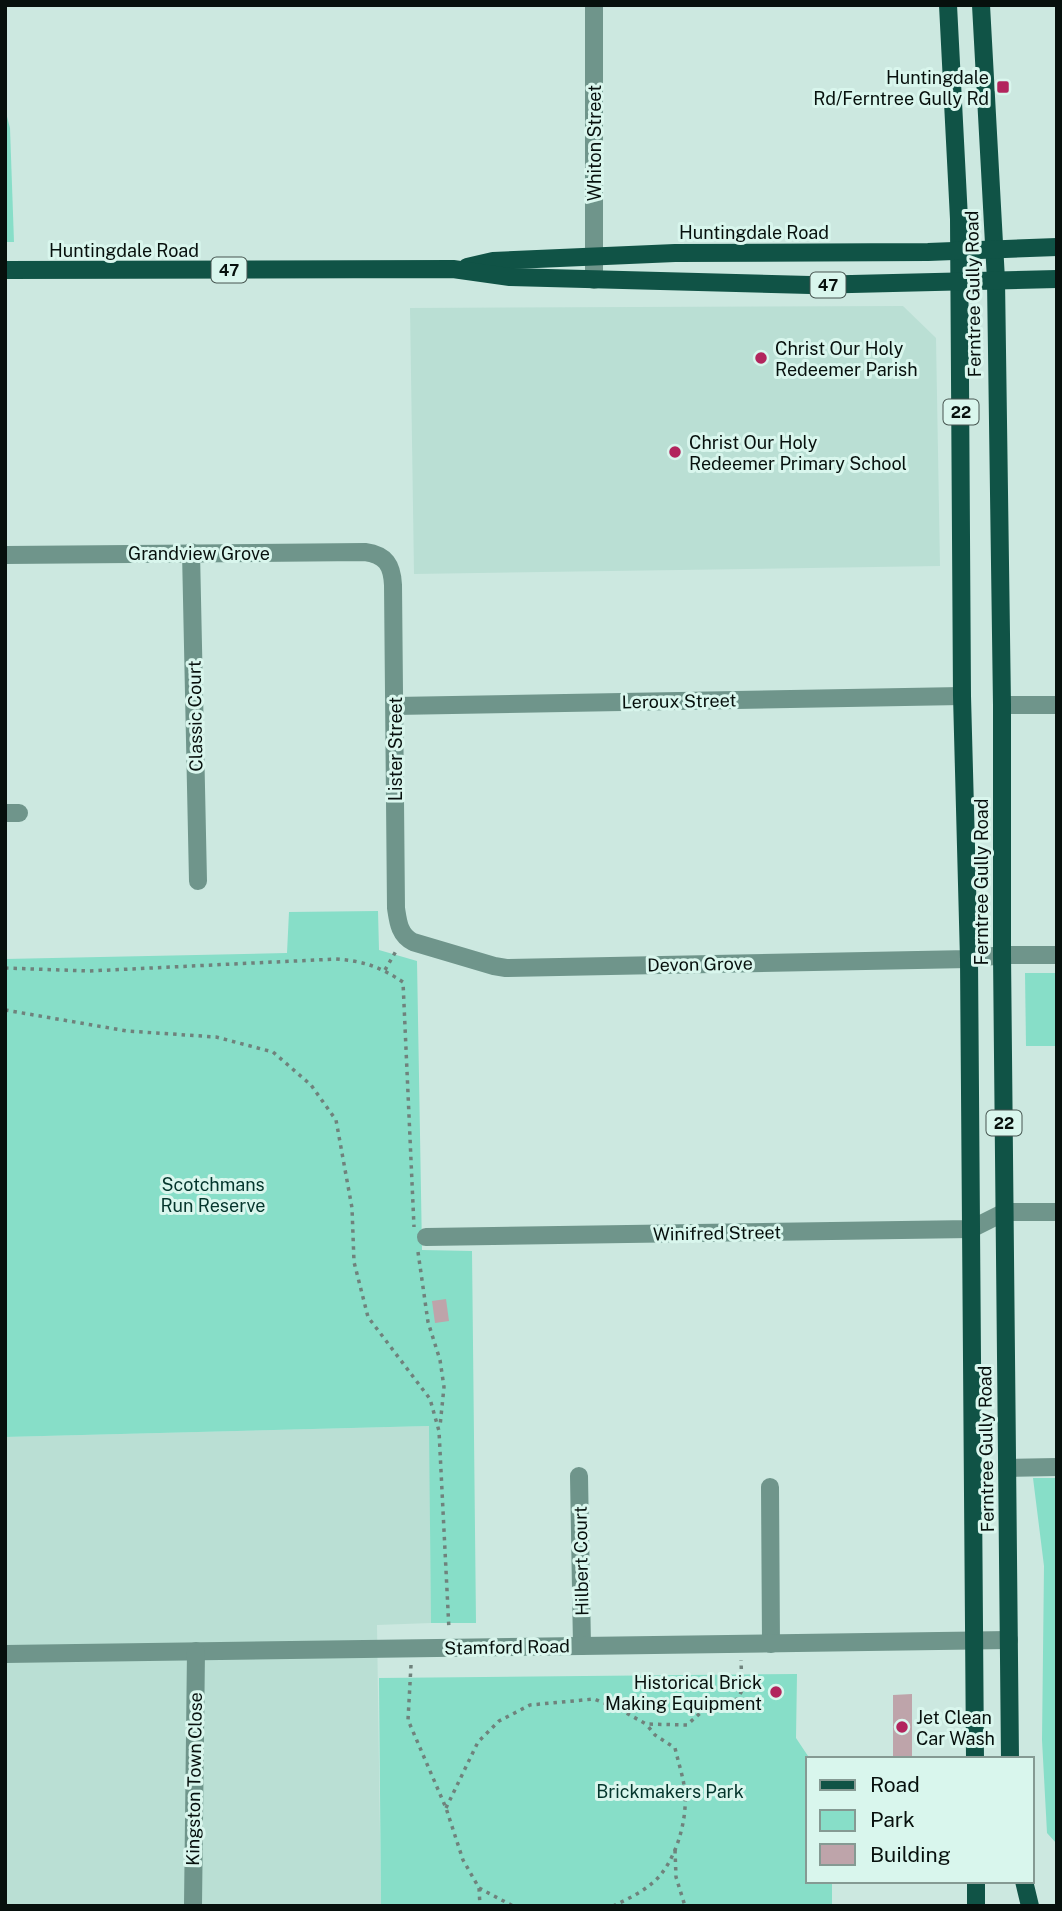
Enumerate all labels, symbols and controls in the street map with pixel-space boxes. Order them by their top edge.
place label: Huntingdale Rd/Ferntree Gully Rd [813,67,989,109]
marker: Huntingdale Rd/Ferntree Gully Rd [995,79,1011,95]
street label: Whiton Street [584,85,605,201]
street label: Ferntree Gully Road [961,210,985,378]
street label: Huntingdale Road [679,222,829,243]
street label: Huntingdale Road [49,240,199,261]
road number: 47 [212,258,246,282]
road number: 47 [810,272,846,298]
place label: Christ Our Holy Redeemer Parish [775,338,918,380]
marker: Christ Our Holy Redeemer Parish [753,350,769,366]
road number: 22 [944,400,978,424]
place label: Christ Our Holy Redeemer Primary School [689,432,907,474]
marker: Christ Our Holy Redeemer Primary School [667,444,683,460]
street label: Grandview Grove [128,543,270,564]
street label: Classic Court [184,660,206,772]
street label: Leroux Street [621,689,737,713]
street label: Lister Street [385,697,406,801]
street label: Ferntree Gully Road [971,799,992,965]
street label: Devon Grove [647,953,753,975]
road number: 22 [986,1110,1021,1135]
park label: Scotchmans Run Reserve [160,1174,266,1216]
street label: Winifred Street [653,1221,781,1245]
street label: Ferntree Gully Road [974,1365,998,1533]
street label: Hilbert Court [570,1506,592,1616]
street label: Stamford Road [444,1635,570,1659]
place label: Historical Brick Making Equipment [605,1672,762,1714]
marker: Historical Brick Making Equipment [768,1684,784,1700]
street label: Kingston Town Close [182,1692,206,1866]
place label: Jet Clean Car Wash [916,1707,995,1749]
marker: Jet Clean Car Wash [894,1719,910,1735]
legend [806,1757,1034,1883]
text: Road [870,1772,920,1797]
park label: Brickmakers Park [596,1781,744,1802]
text: Park [870,1807,915,1832]
text: Building [870,1842,951,1867]

